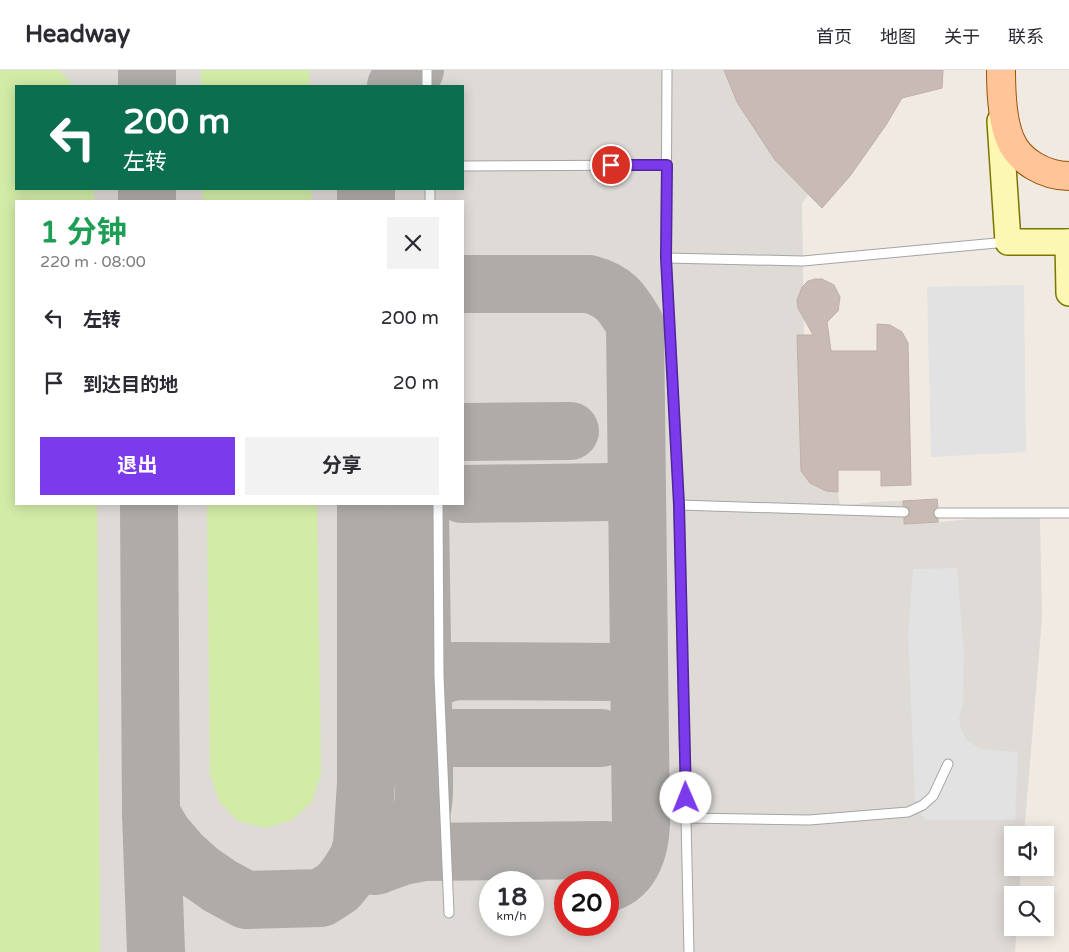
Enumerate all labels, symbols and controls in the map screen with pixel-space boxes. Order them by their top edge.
text: Headway [25,20,130,49]
text: 首页 [816,26,852,48]
text: 地图 [880,26,916,48]
text: 关于 [944,26,980,48]
text: 联系 [1008,26,1044,48]
text: 200 m [123,101,230,143]
icon: left [40,105,105,170]
pin [590,144,632,186]
text: 左转 [123,149,167,175]
icon: arrive [597,151,625,179]
text: 1 分钟 [40,214,127,251]
button: close [387,217,439,269]
text: 220 m · 08:00 [40,252,146,272]
icon: left [40,304,68,332]
text: 200 m [381,307,439,329]
text: 左转 [83,309,121,331]
icon: arrive [40,369,68,397]
text: 20 m [393,372,439,394]
text: 到达目的地 [83,374,178,396]
button: 退出 [40,437,235,495]
button: 分享 [245,437,439,495]
position arrow [659,771,711,823]
map controls [1004,826,1054,936]
button: sound [1004,826,1054,876]
speed limit sign: 20 [554,871,619,936]
text: 18 [496,882,527,912]
button: search [1004,886,1054,936]
text: km/h [496,909,527,923]

